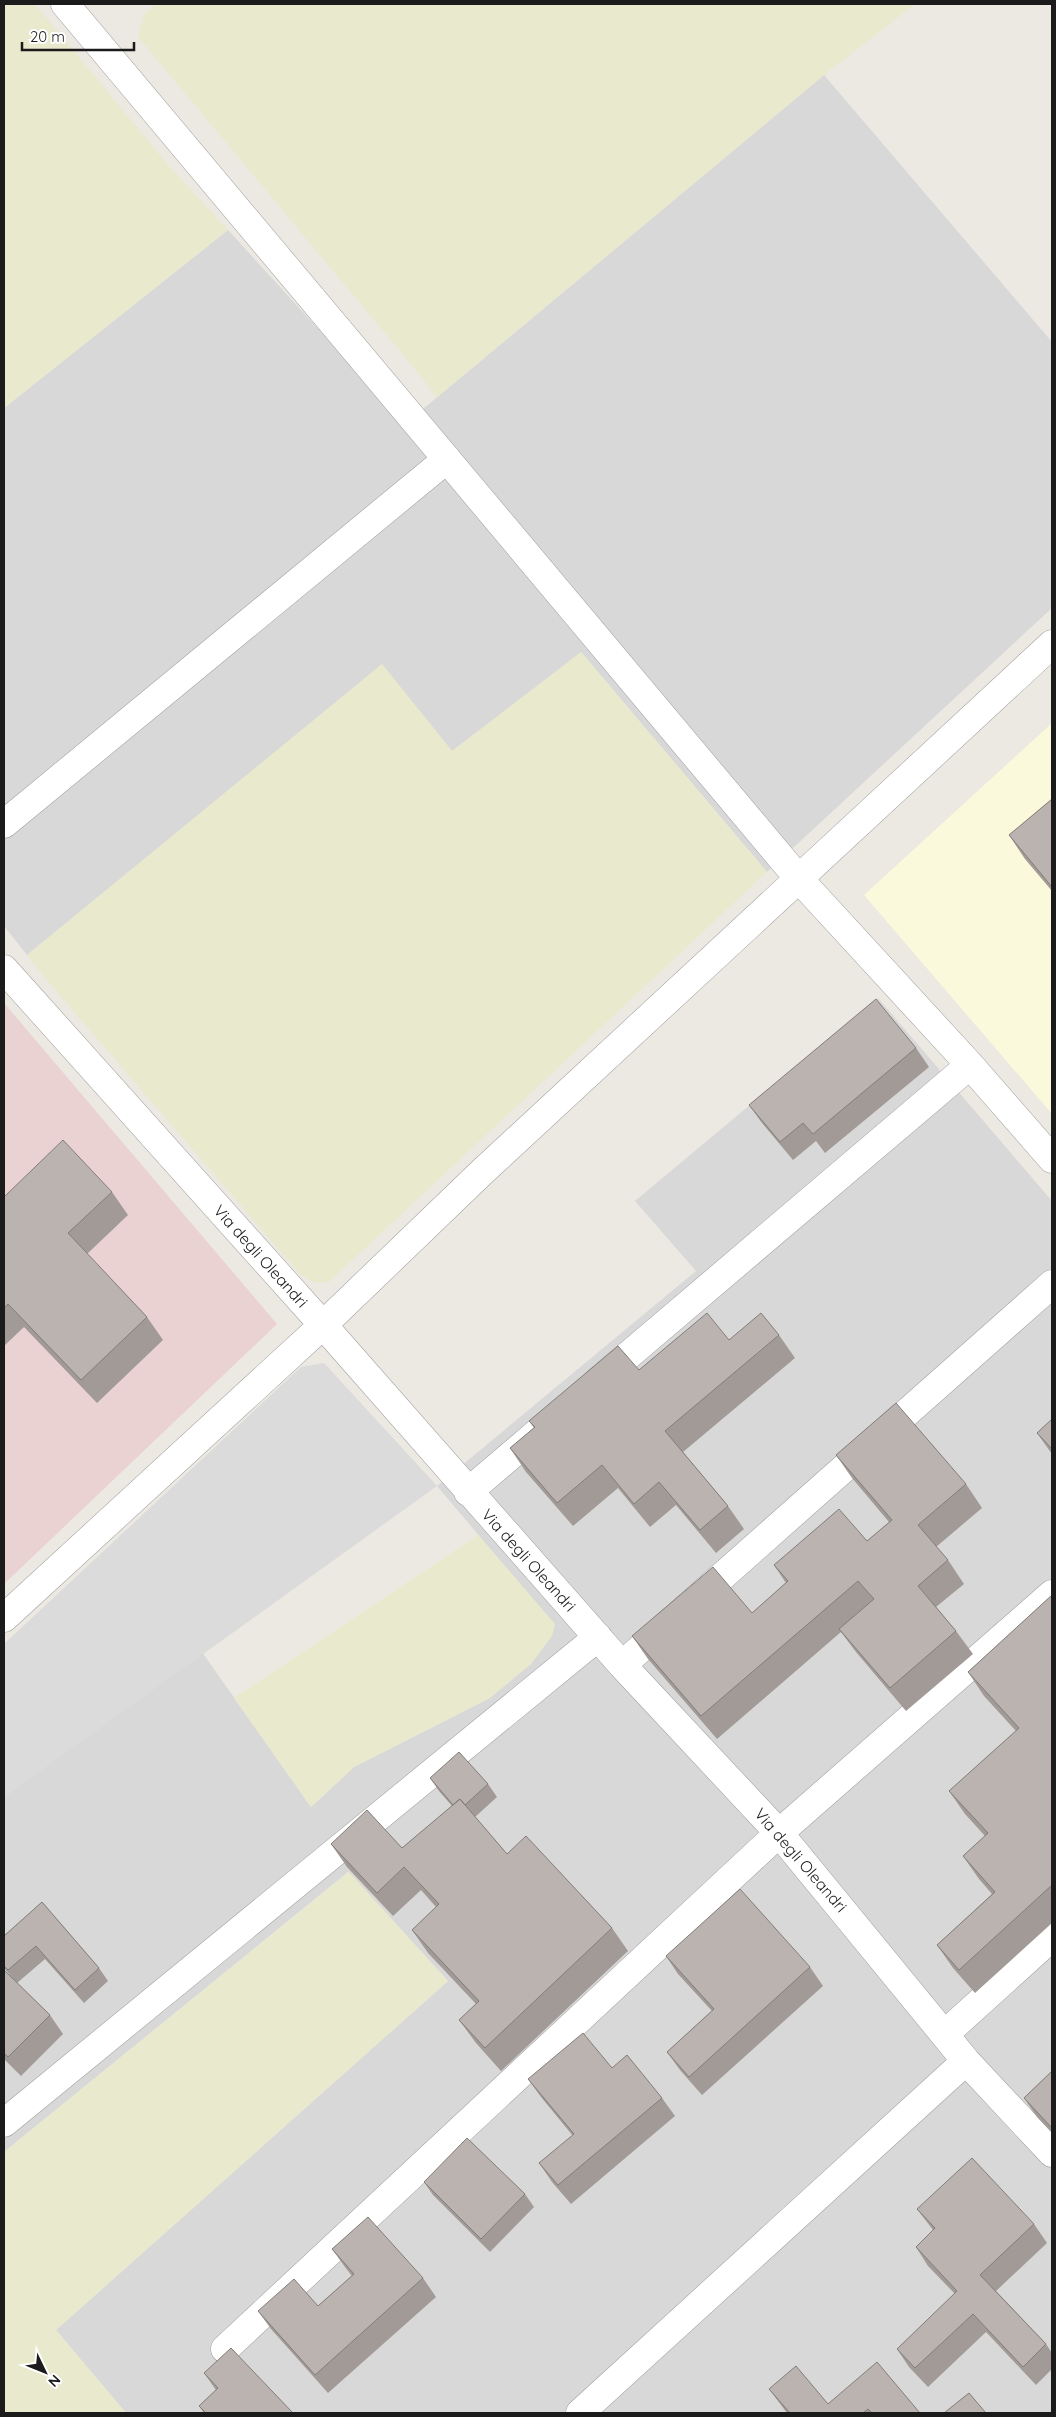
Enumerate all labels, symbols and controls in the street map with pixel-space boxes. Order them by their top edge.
scale bar [22,20,135,52]
text: 20 m [30,27,65,46]
street label: Via degli Oleandri [210,1200,312,1312]
street label: Via degli Oleandri [478,1504,580,1616]
street label: Via degli Oleandri [750,1804,852,1916]
north arrow [20,2347,70,2397]
text: N [44,2371,65,2391]

